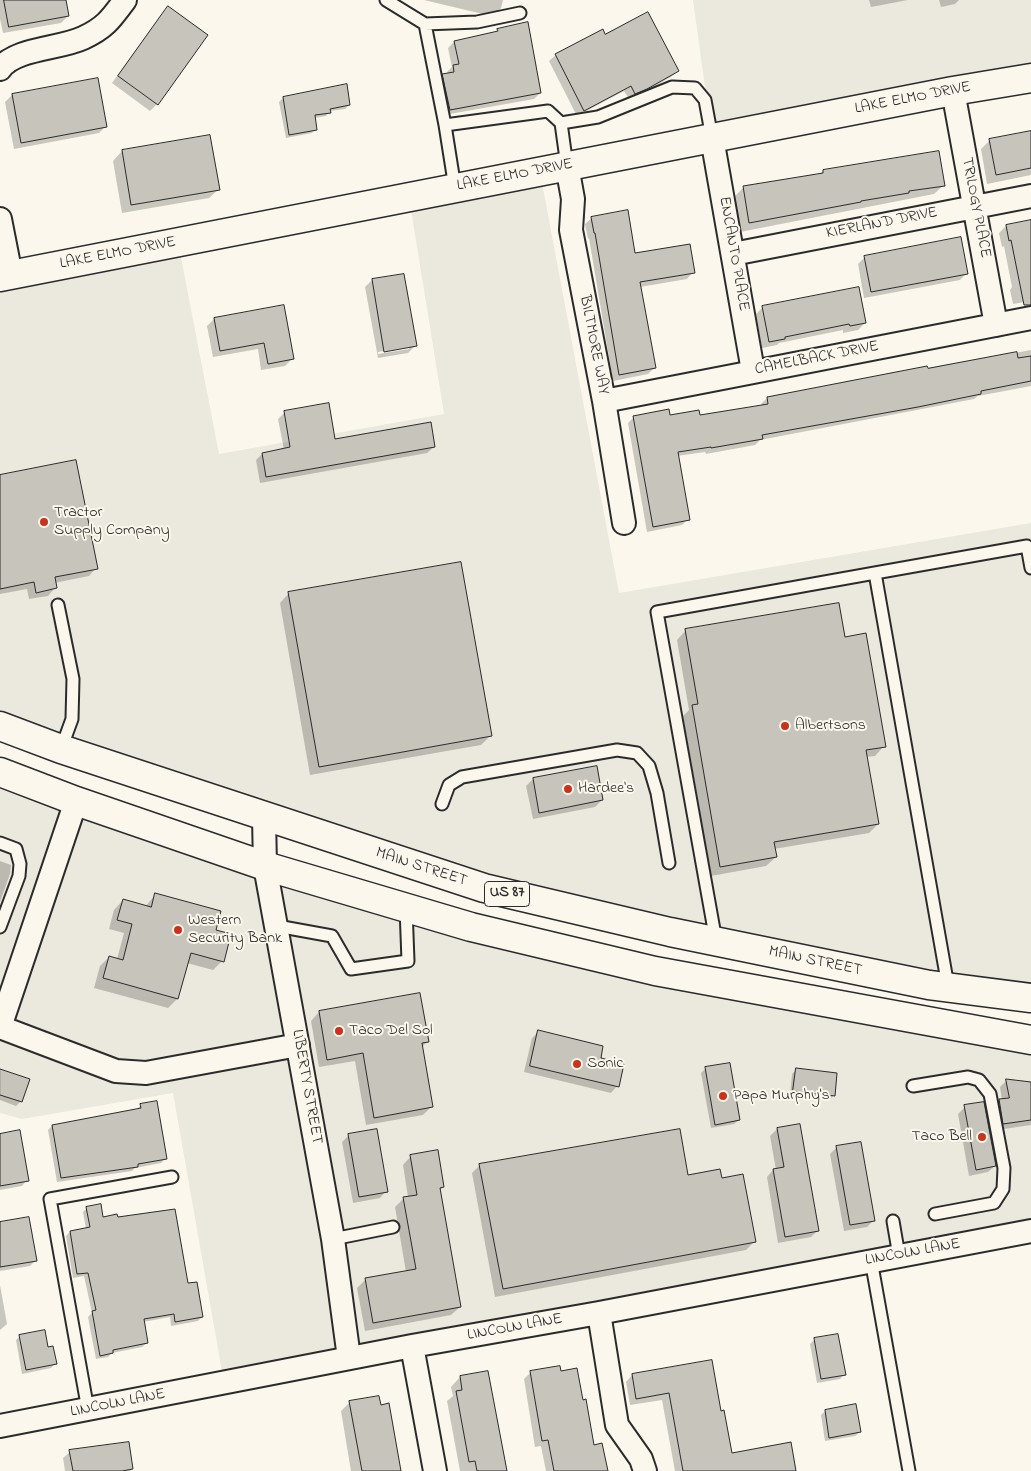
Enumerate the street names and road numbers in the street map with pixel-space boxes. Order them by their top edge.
street label: LAKE ELMO DRIVE [853,78,973,120]
street label: LAKE ELMO DRIVE [455,155,575,197]
street label: TRILOGY PLACE [956,156,994,260]
street label: ENCANTO PLACE [713,195,753,313]
street label: KIERLAND DRIVE [825,204,939,244]
street label: LAKE ELMO DRIVE [58,233,178,275]
street label: BILTMORE WAY [574,294,612,396]
street label: CAMELBACK DRIVE [753,338,881,380]
street label: MAIN STREET [373,844,469,892]
road number: US 87 [484,882,530,906]
street label: MAIN STREET [767,943,863,981]
street label: LIBERTY STREET [286,1028,326,1146]
street label: LINCOLN LANE [864,1235,962,1271]
street label: LINCOLN LANE [466,1310,564,1346]
street label: LINCOLN LANE [69,1385,167,1423]

